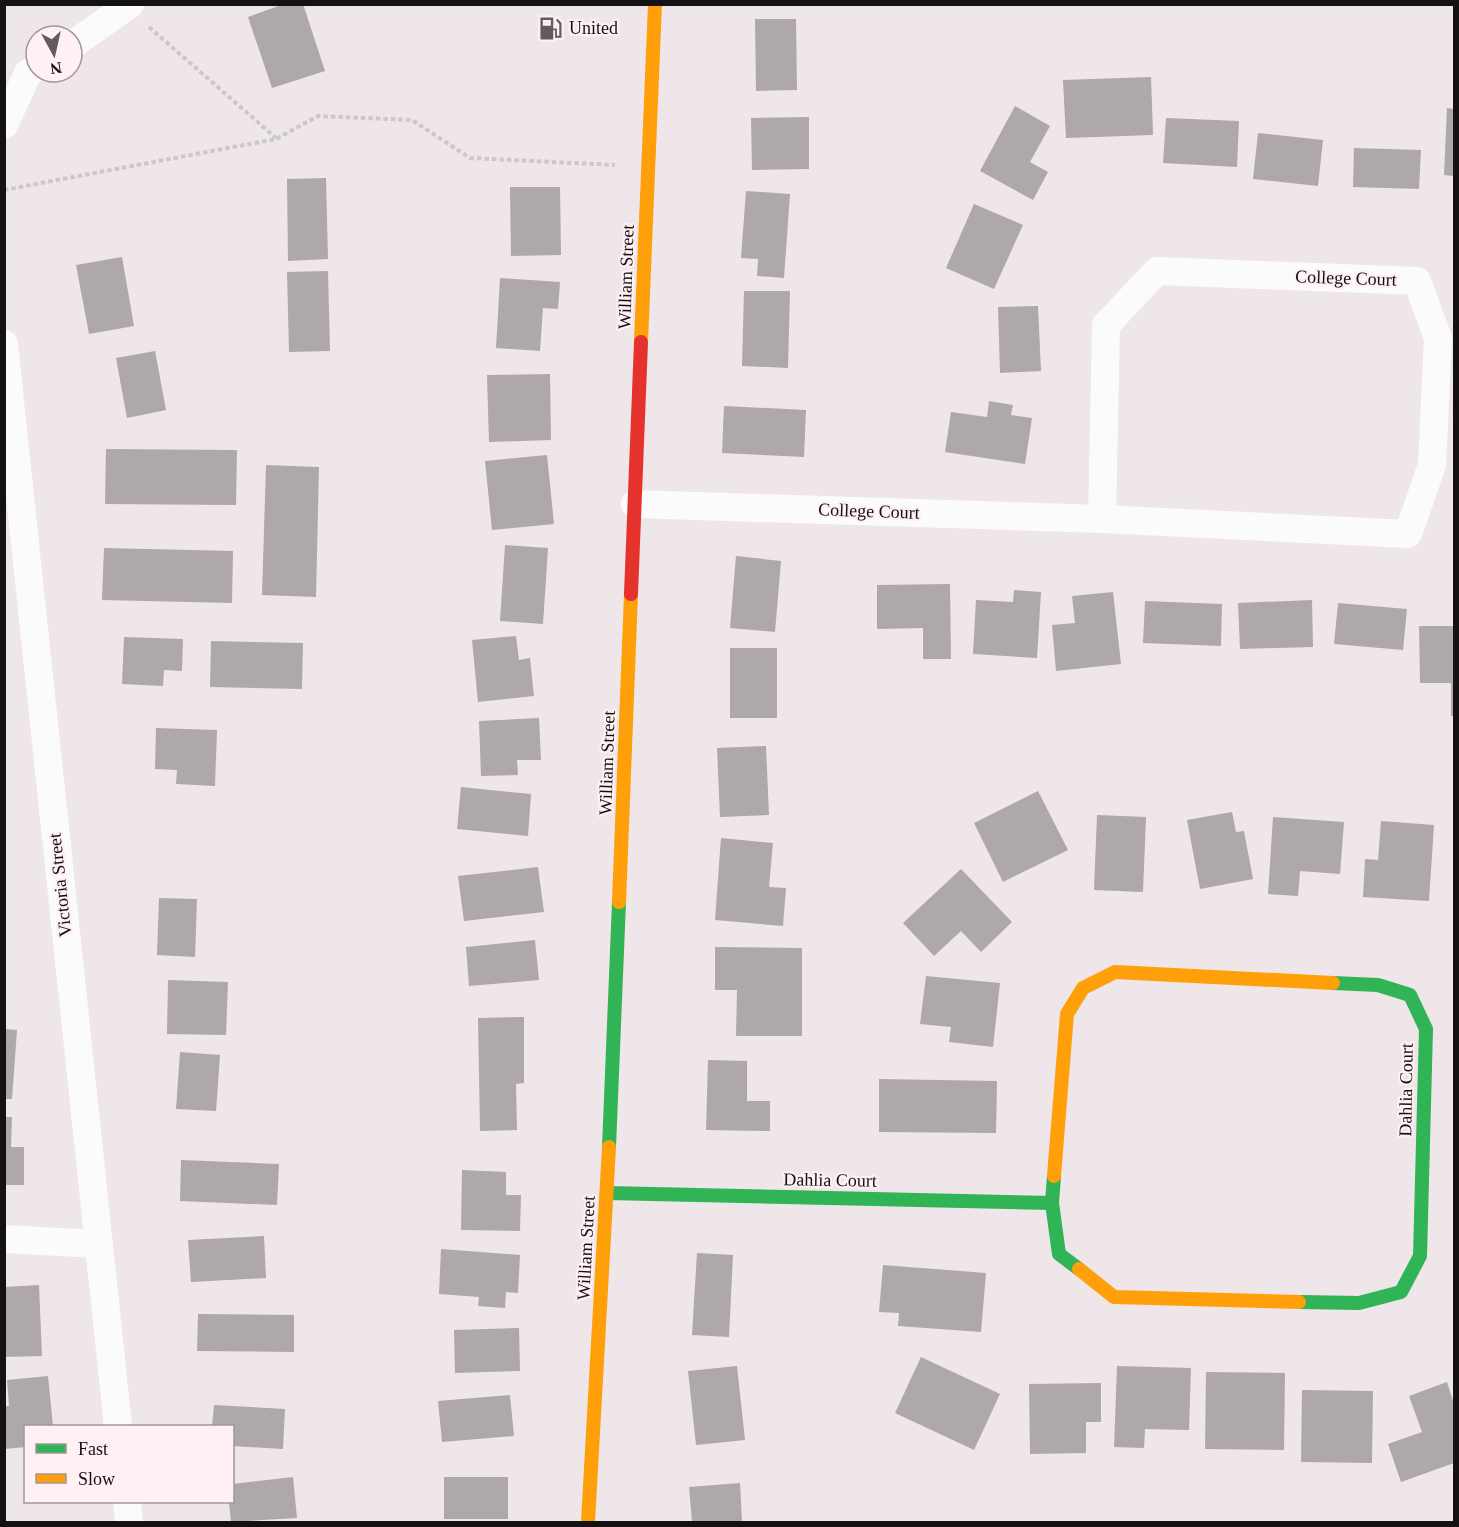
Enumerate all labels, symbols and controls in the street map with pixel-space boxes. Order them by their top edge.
fuel station icon: United [538,15,564,41]
place label: United [569,18,618,38]
north arrow [24,24,84,84]
text: N [49,59,63,78]
street label: William Street [614,224,638,330]
street label: College Court [1295,266,1397,290]
street label: College Court [818,499,920,523]
street label: William Street [595,710,619,816]
street label: Victoria Street [45,832,75,938]
street label: Dahlia Court [1395,1043,1417,1137]
street label: Dahlia Court [783,1169,877,1191]
street label: William Street [573,1195,599,1301]
legend [24,1425,234,1503]
text: Fast [78,1439,108,1459]
text: Slow [78,1469,115,1489]

